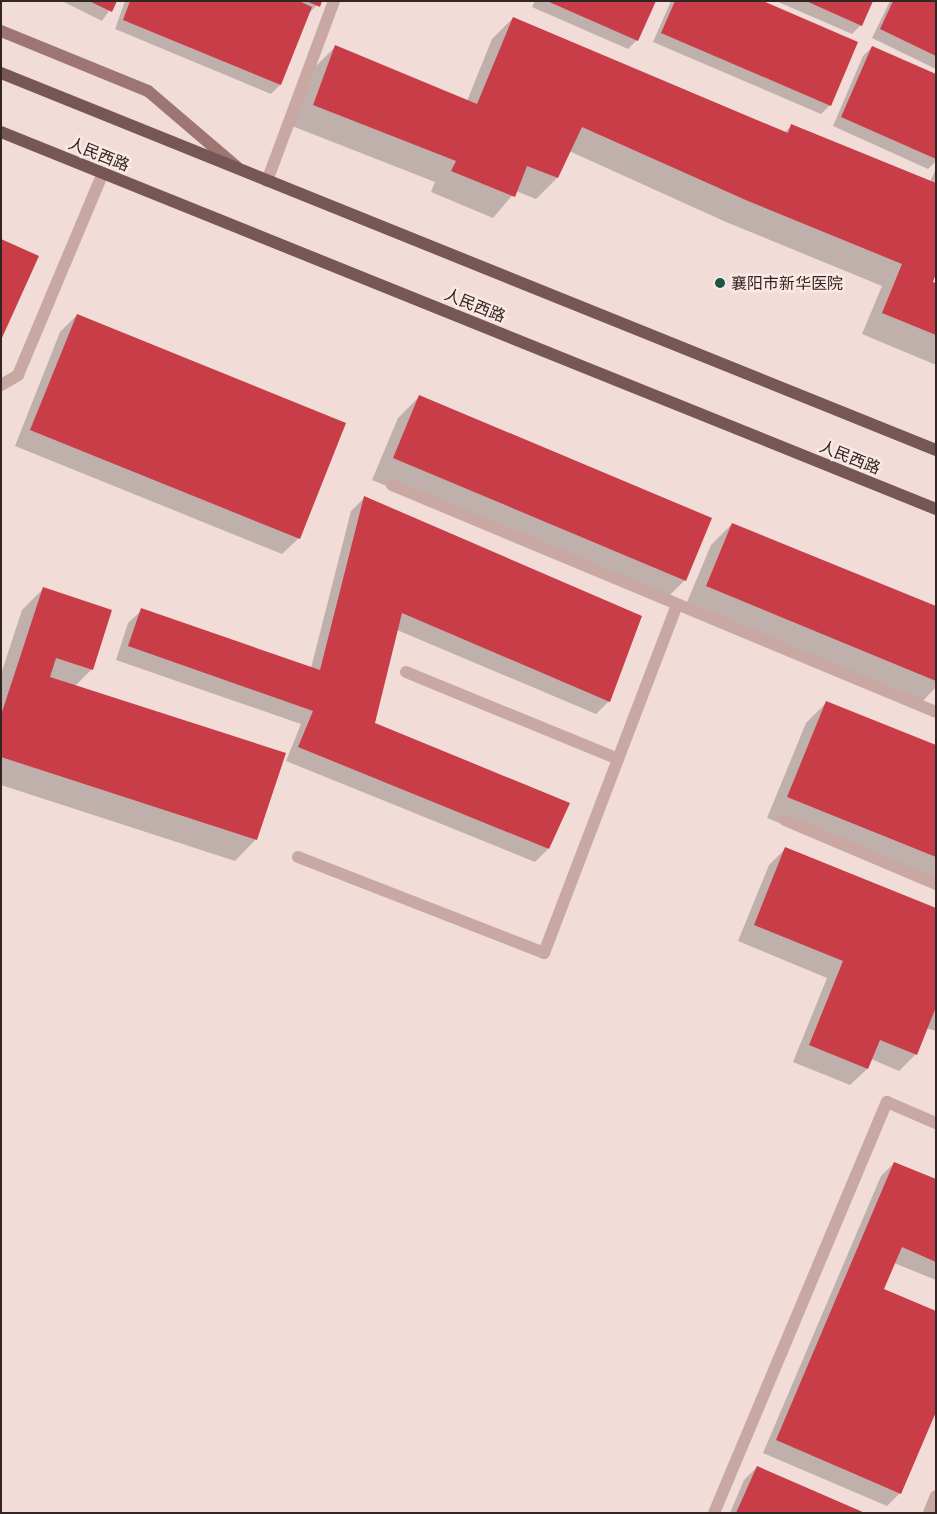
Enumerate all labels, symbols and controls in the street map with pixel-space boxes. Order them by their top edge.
street label: 人民西路 [66,133,132,175]
place label: 襄阳市新华医院 [731,273,843,293]
marker: 襄阳市新华医院 [713,276,727,290]
street label: 人民西路 [442,284,508,326]
street label: 人民西路 [817,436,883,478]

